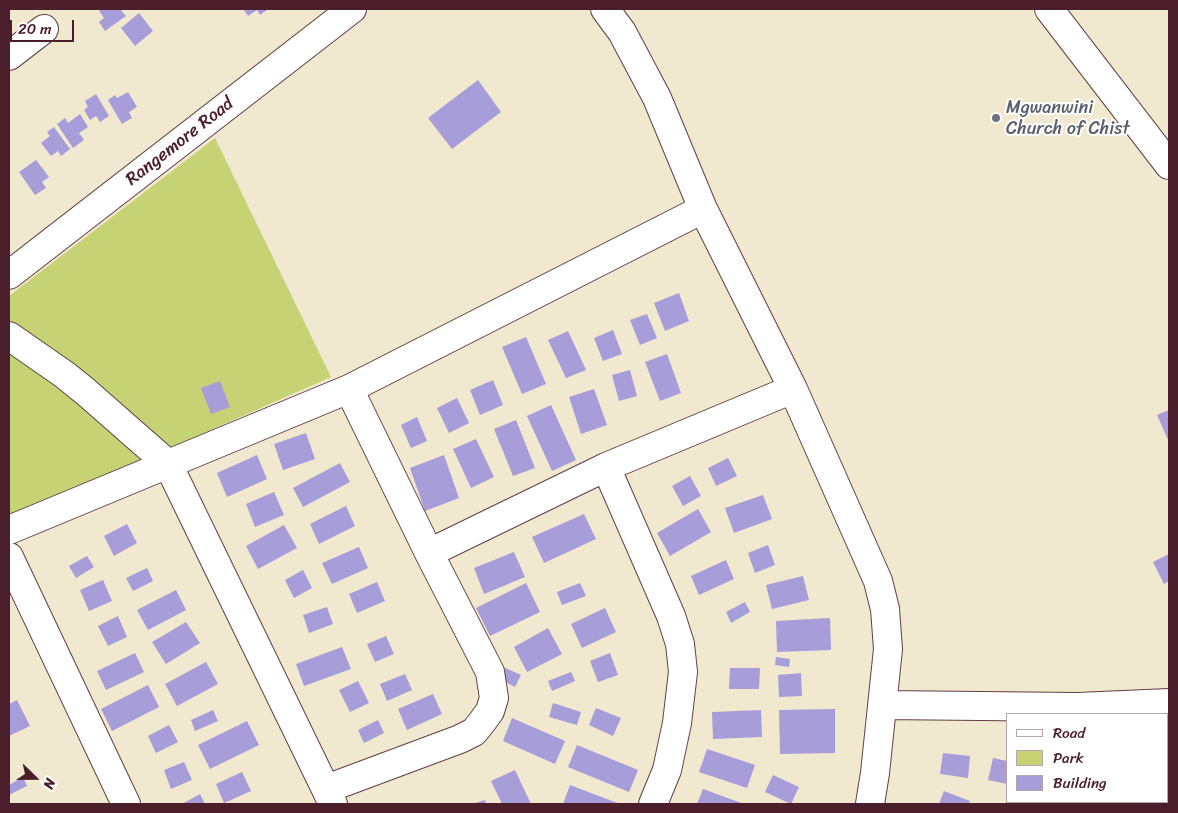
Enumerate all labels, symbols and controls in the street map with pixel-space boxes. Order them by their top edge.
scale bar [12,10,76,42]
text: 20 m [18,16,52,42]
street label: Rangemore Road [122,93,238,191]
place label: Mgwanwini Church of Chist [1006,97,1130,140]
marker: Mgwanwini Church of Chist [990,112,1002,124]
legend [1006,713,1168,803]
text: Road [1053,720,1085,746]
text: Park [1053,745,1084,771]
north arrow [10,753,60,803]
text: Building [1053,770,1107,796]
text: N [36,775,63,793]

